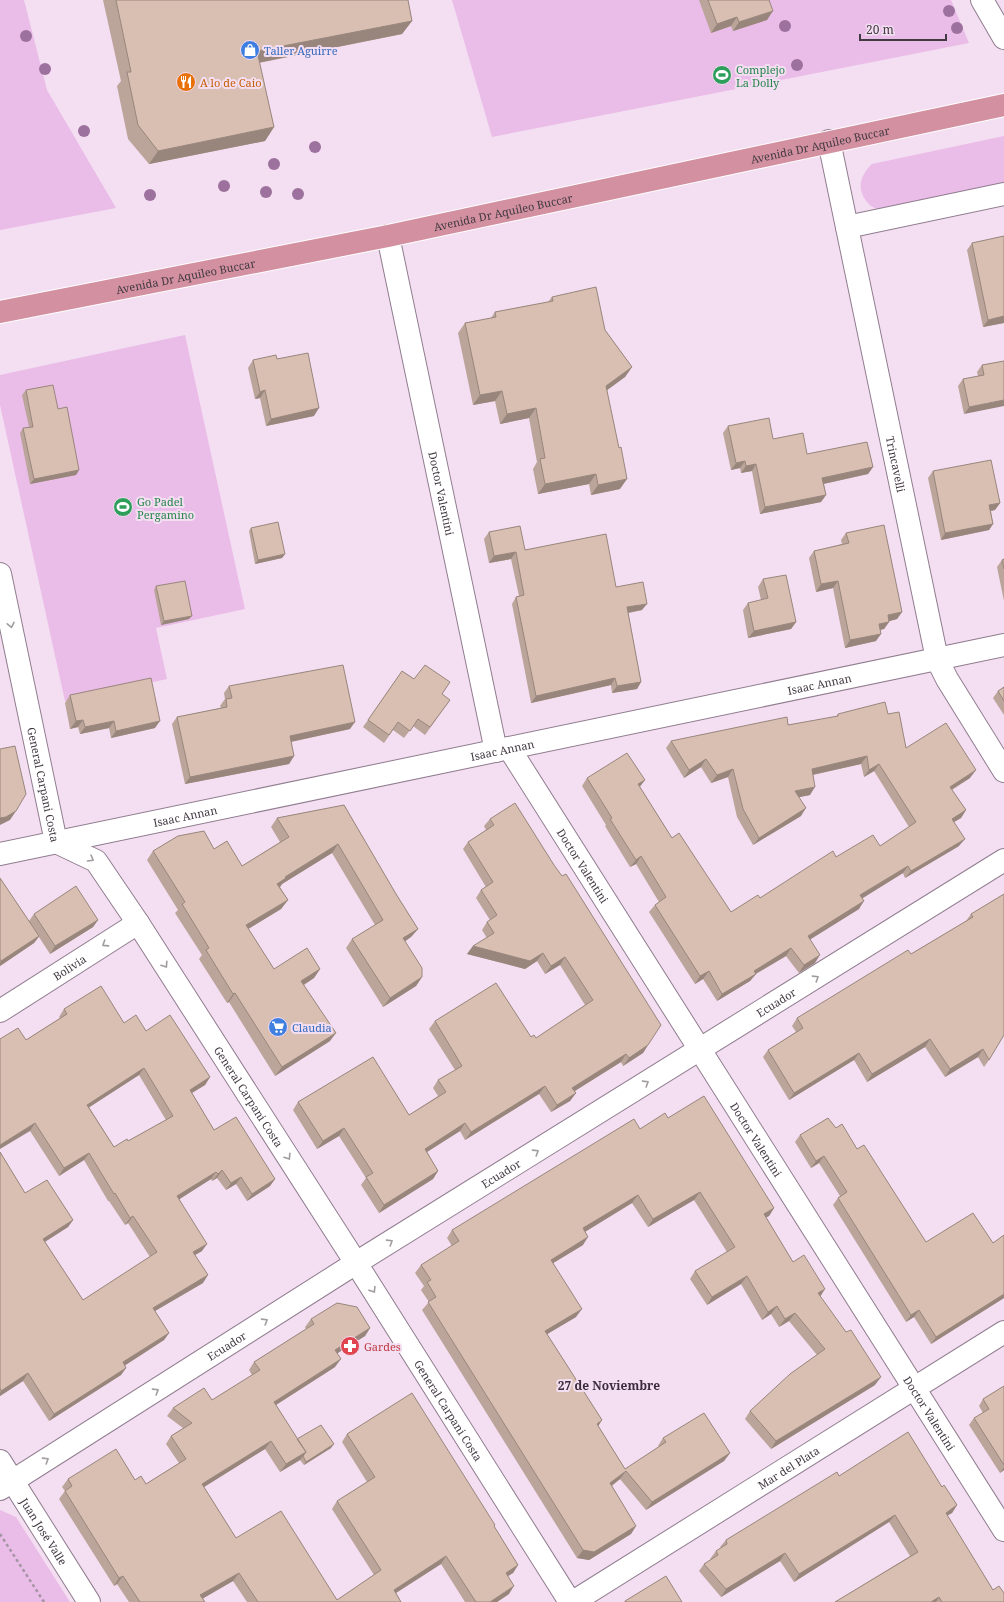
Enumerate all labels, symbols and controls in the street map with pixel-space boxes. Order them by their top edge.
scale bar [860,16,946,42]
text: 20 m [866,21,894,38]
shop icon: Taller Aguirre [239,39,261,61]
place label: Taller Aguirre [264,43,338,58]
place label: Complejo La Dolly [736,62,785,90]
sports icon: Complejo La Dolly [711,64,733,86]
restaurant icon: A lo de Caio [175,71,197,93]
place label: A lo de Caio [200,75,262,90]
street label: Avenida Dr Aquileo Buccar [749,122,892,166]
street label: Avenida Dr Aquileo Buccar [432,189,575,234]
street label: Avenida Dr Aquileo Buccar [114,255,257,297]
street label: Trincavelli [883,435,910,494]
street label: Doctor Valentini [426,450,458,537]
place label: Go Padel Pergamino [137,494,194,522]
sports icon: Go Padel Pergamino [112,496,134,518]
one-way arrow [6,622,14,629]
street label: Isaac Annan [786,669,853,697]
street label: General Carpani Costa [25,726,63,843]
street label: Isaac Annan [469,735,536,763]
street label: Isaac Annan [152,802,218,829]
street label: Doctor Valentini [554,825,613,906]
one-way arrow [87,855,94,862]
one-way arrow [102,939,109,947]
street label: Bolivia [50,951,89,983]
one-way arrow [160,961,168,968]
one-way arrow [812,975,819,982]
street label: Ecuador [753,984,799,1020]
supermarket icon: Claudia [267,1016,289,1038]
place label: Claudia [292,1020,332,1035]
street label: General Carpani Costa [211,1043,287,1150]
one-way arrow [642,1081,649,1088]
street label: Doctor Valentini [727,1099,786,1180]
one-way arrow [532,1149,539,1157]
one-way arrow [283,1153,291,1160]
street label: Ecuador [478,1155,524,1191]
one-way arrow [385,1240,392,1247]
one-way arrow [369,1286,376,1293]
one-way arrow [261,1318,268,1326]
street label: Ecuador [204,1327,249,1363]
pharmacy icon: Gardes [339,1335,361,1357]
place label: Gardes [364,1339,401,1354]
street label: General Carpani Costa [411,1357,486,1464]
street label: Doctor Valentini [901,1373,959,1454]
district label: 27 de Noviembre [558,1377,660,1394]
one-way arrow [151,1388,158,1395]
street label: Mar del Plata [755,1442,822,1492]
one-way arrow [42,1458,49,1465]
street label: Juan José Valle [17,1494,71,1568]

